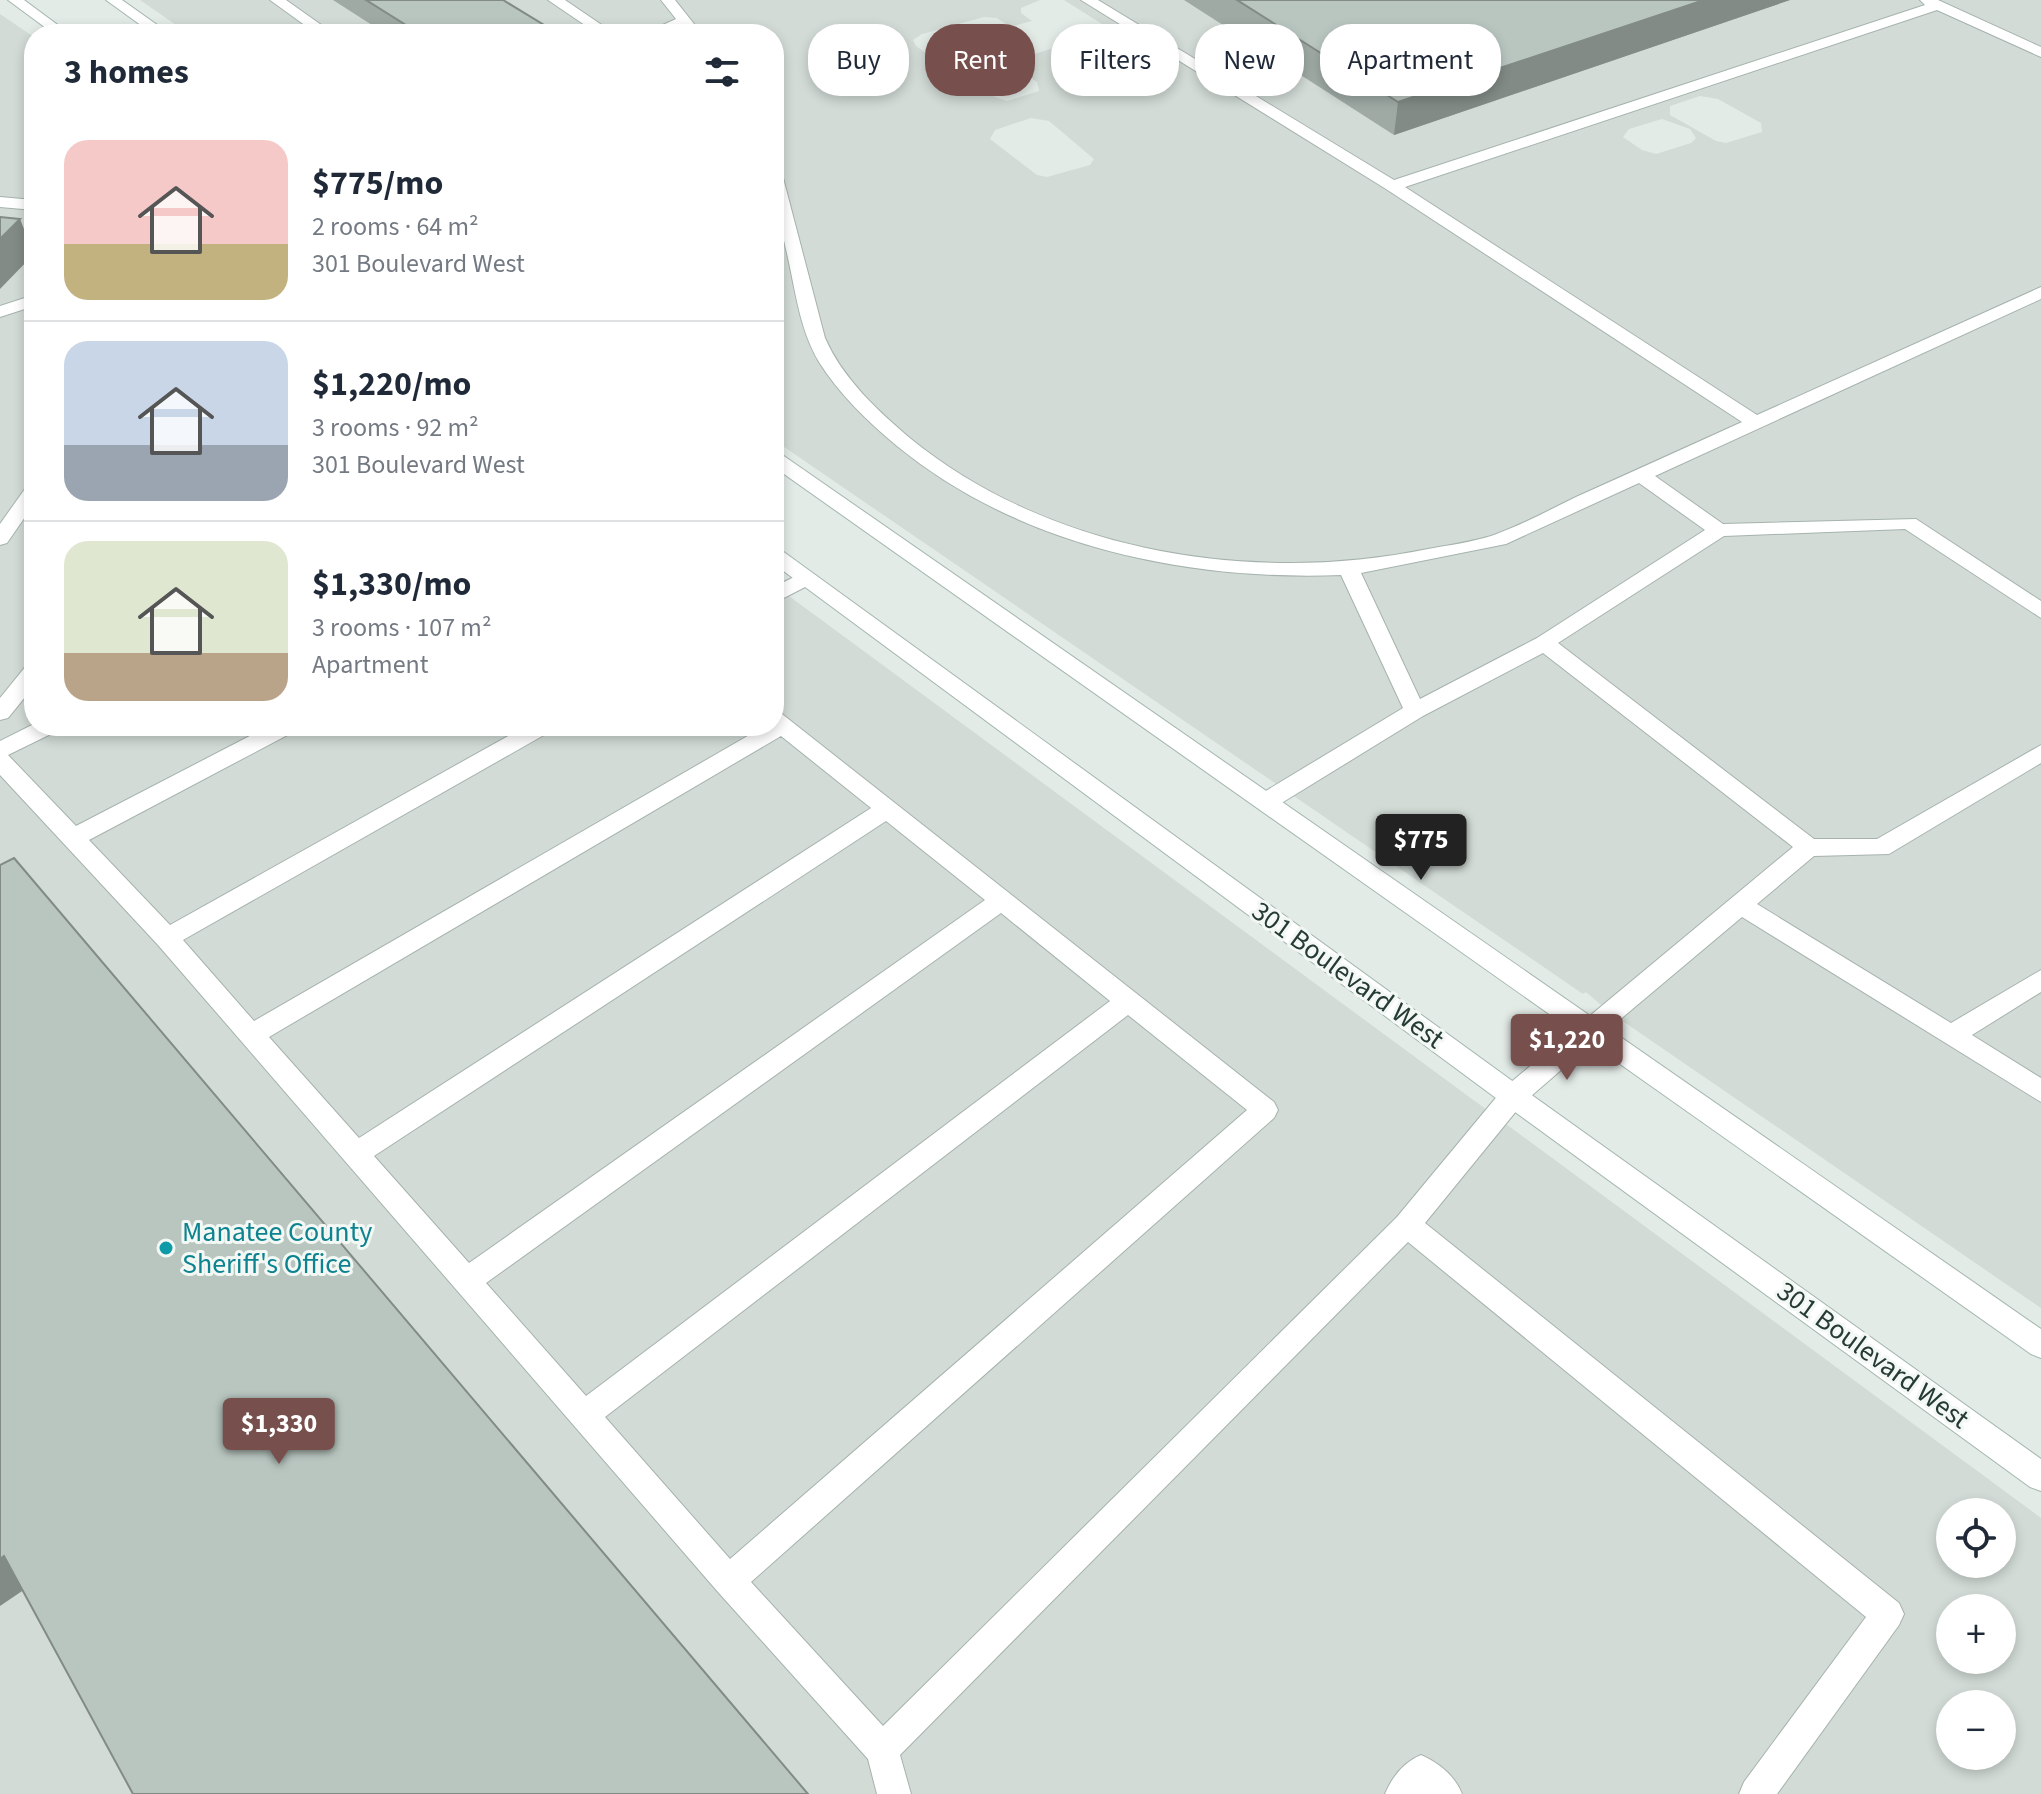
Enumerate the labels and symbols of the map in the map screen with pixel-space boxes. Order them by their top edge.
pin: $775 [1374,814,1468,882]
street label: 301 Boulevard West [1244,891,1453,1059]
pin: $1,220 [1502,1014,1632,1082]
place label: Manatee County Sheriff's Office [182,1212,372,1284]
marker: Manatee County Sheriff's Office [157,1239,175,1257]
street label: 301 Boulevard West [1769,1271,1978,1439]
pin: $1,330 [214,1398,344,1466]

